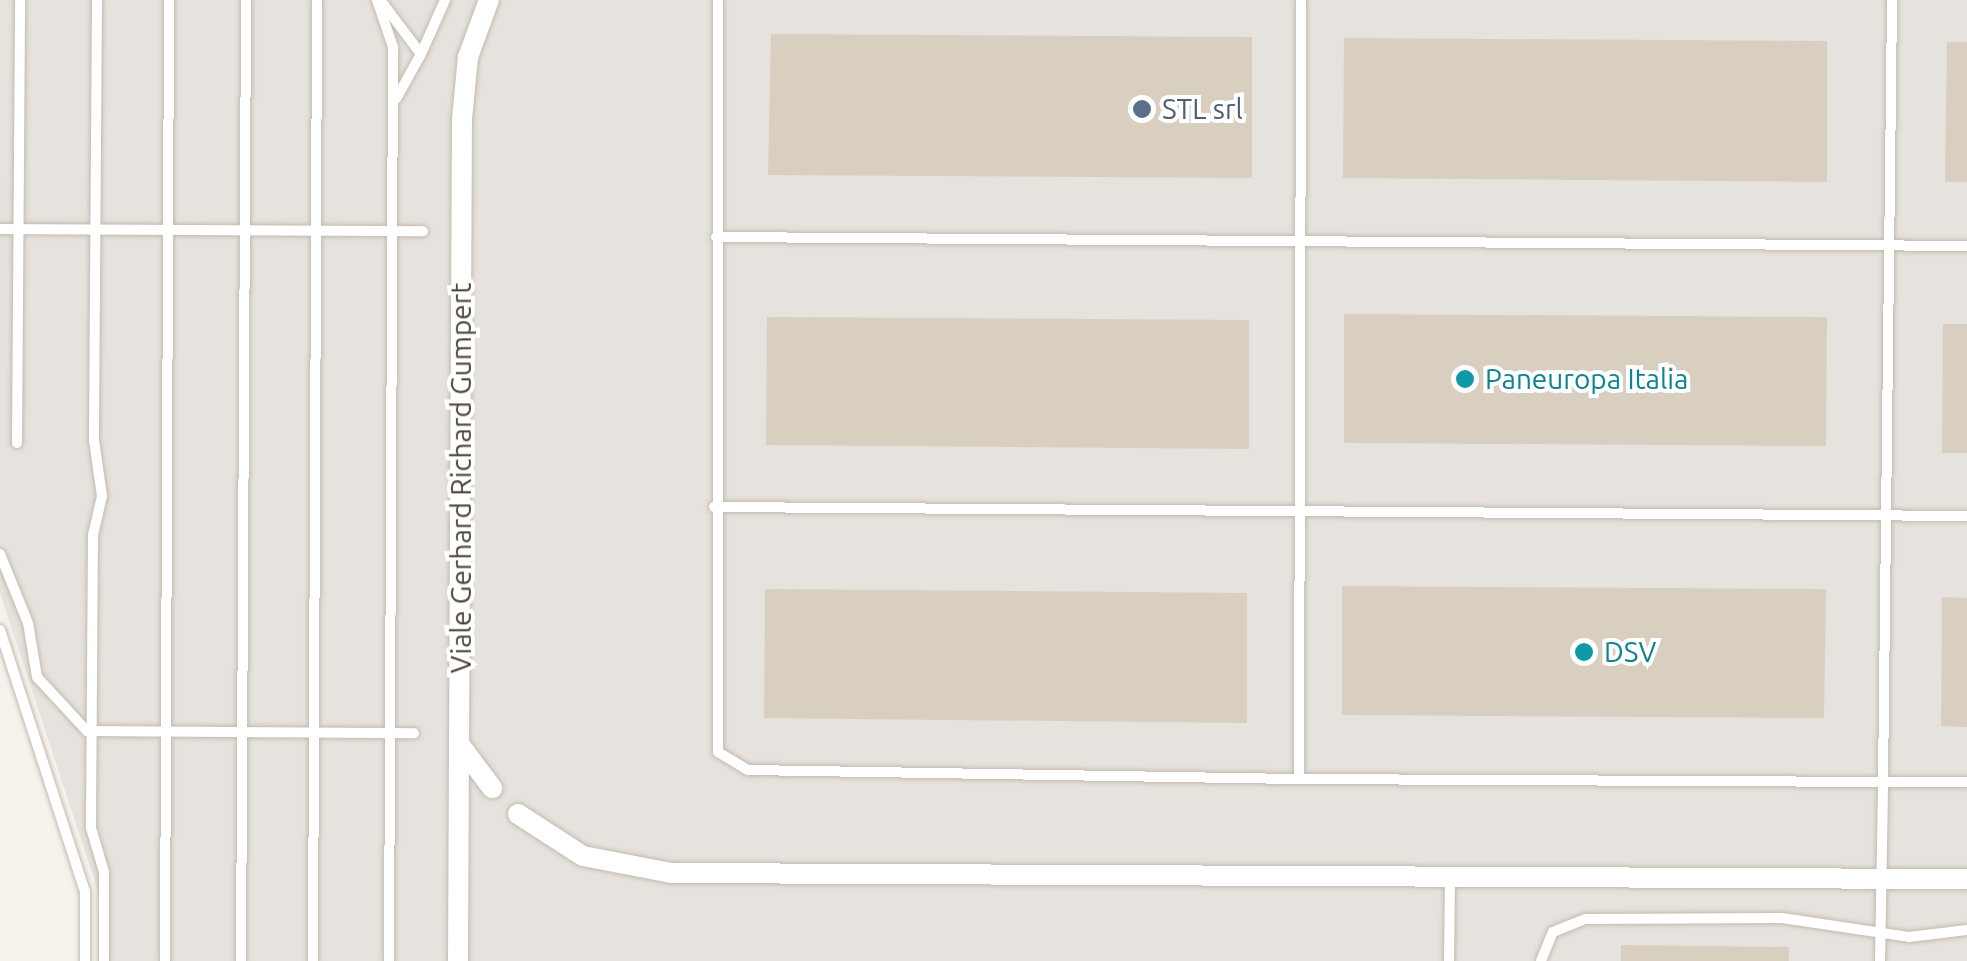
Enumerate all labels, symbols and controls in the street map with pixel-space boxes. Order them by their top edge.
place label: STL srl [1162,92,1243,126]
marker: STL srl [1131,98,1153,120]
street label: Viale Gerhard Richard Gumpert [444,283,478,673]
place label: Paneuropa Italia [1485,362,1689,396]
marker: Paneuropa Italia [1454,368,1476,390]
place label: DSV [1604,635,1656,669]
marker: DSV [1573,641,1595,663]

